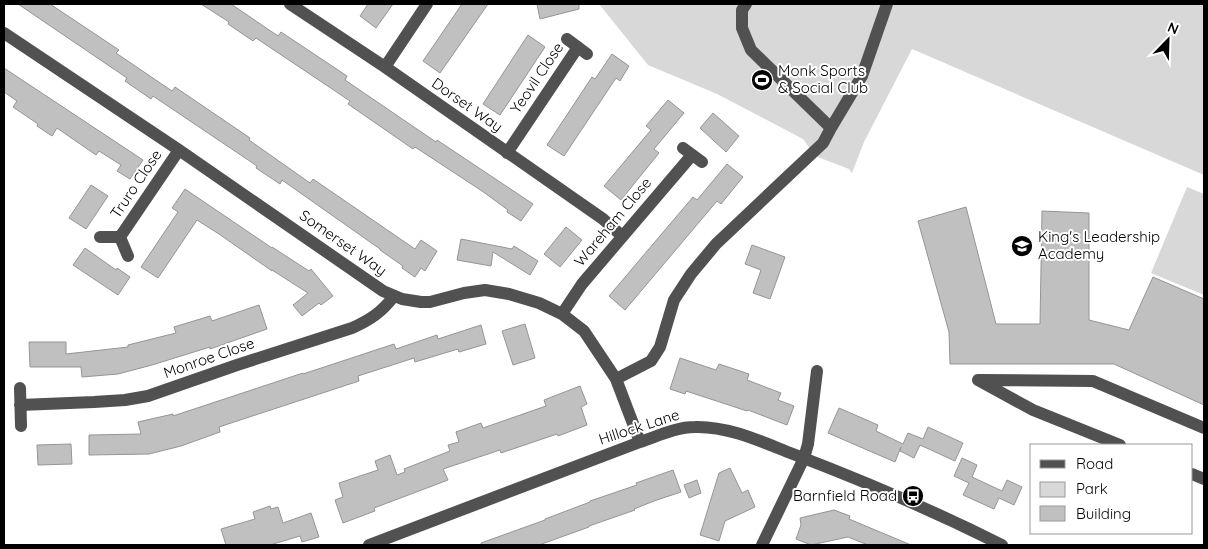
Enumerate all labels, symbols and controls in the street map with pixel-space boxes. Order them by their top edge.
north arrow [1143,15,1193,65]
text: N [1165,18,1181,38]
street label: Yeovil Close [506,39,567,117]
place label: Monk Sports & Social Club [778,61,868,97]
sports icon: Monk Sports & Social Club [750,68,774,92]
street label: Dorset Way [428,73,506,136]
street label: Truro Close [106,146,165,222]
street label: Wareham Close [570,173,655,270]
street label: Somerset Way [296,206,391,280]
place label: King's Leadership Academy [1038,227,1160,263]
school or university icon: King's Leadership Academy [1010,234,1034,258]
street label: Monroe Close [161,333,257,382]
street label: Hillock Lane [596,405,682,449]
legend [1030,444,1193,534]
text: Road [1076,454,1113,473]
text: Park [1076,479,1108,498]
bus stop icon: Barnfield Road [901,484,925,508]
place label: Barnfield Road [793,486,897,505]
text: Building [1076,504,1131,523]

